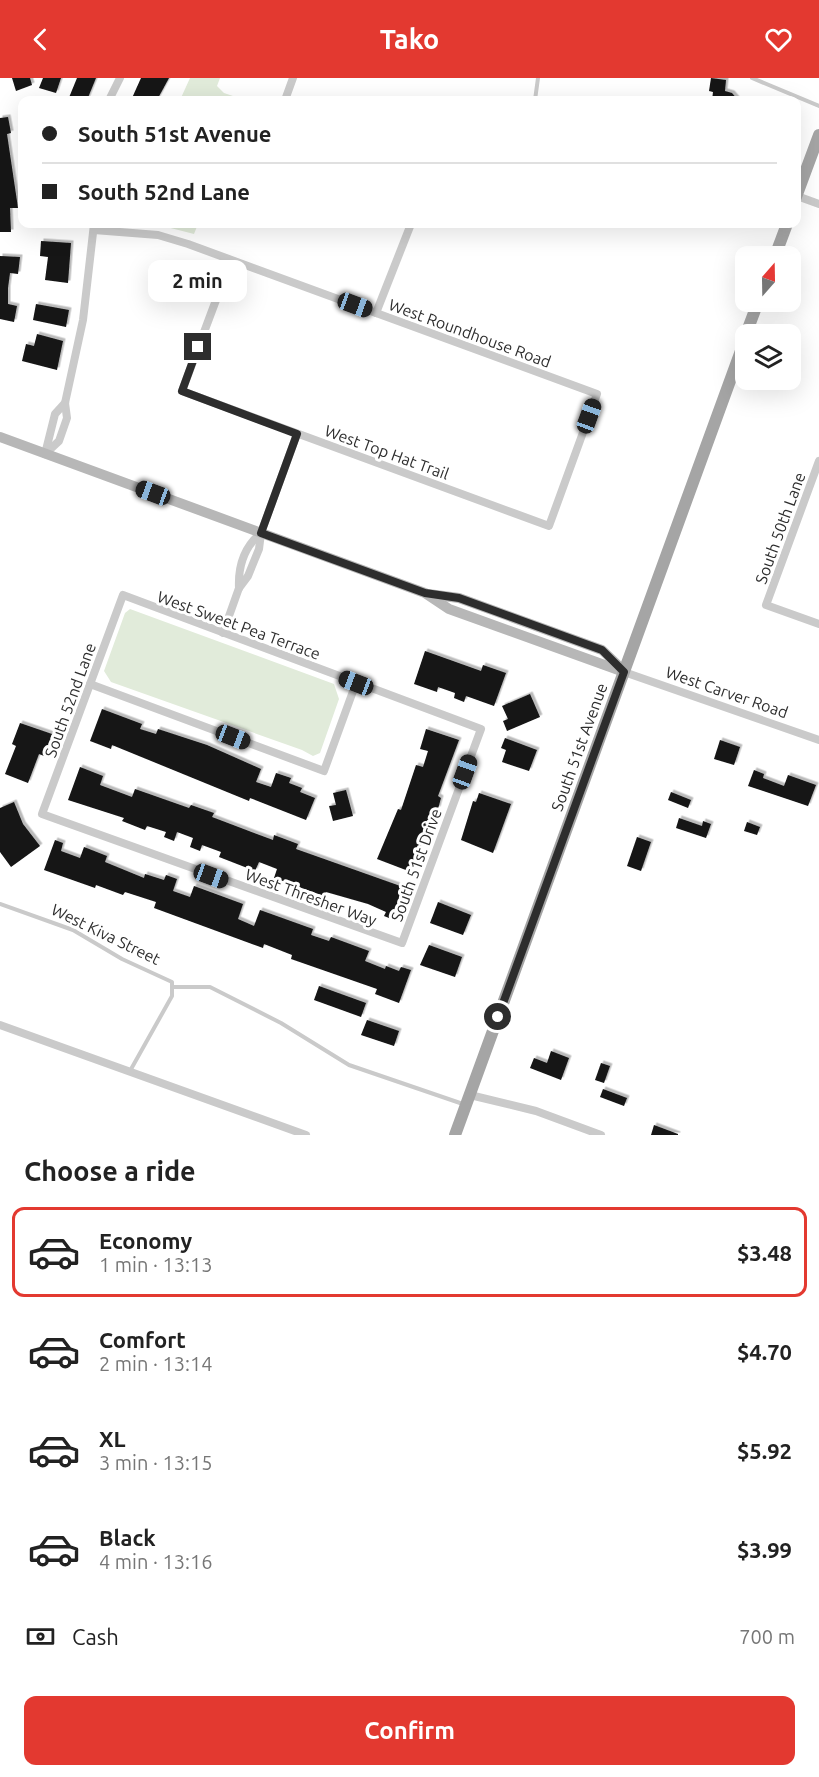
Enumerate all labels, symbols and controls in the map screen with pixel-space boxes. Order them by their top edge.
icon: back [24,23,57,56]
icon: heart [762,23,795,56]
text: Tako [380,24,439,54]
text: South 51st Avenue [78,121,272,146]
text: South 52nd Lane [78,179,250,204]
north arrow [735,246,801,312]
map controls [735,246,801,390]
callout: 2 min [148,260,248,302]
text: 2 min [172,269,223,292]
car [335,290,375,320]
street label: West Roundhouse Road [386,295,554,371]
button: layers [735,324,801,390]
route end [184,333,211,360]
car [574,396,604,436]
street label: West Top Hat Trail [322,421,452,483]
street label: South 50th Lane [751,470,809,586]
car [133,478,173,508]
street label: West Sweet Pea Terrace [155,587,323,663]
street label: South 52nd Lane [41,640,99,760]
street label: West Carver Road [664,663,790,721]
car [336,668,376,698]
street label: South 51st Avenue [547,681,611,813]
car [213,722,253,752]
car [450,752,480,792]
street label: South 51st Drive [387,806,445,924]
car [191,861,231,891]
street label: West Thresher Way [243,865,379,929]
street label: West Kiva Street [49,900,164,968]
route start [484,1003,511,1030]
text: Choose a ride [24,1156,196,1186]
icon: car [27,1225,81,1279]
text: Economy [99,1228,192,1253]
text: $3.48 [737,1240,792,1265]
text: 1 min · 13:13 [99,1253,213,1276]
icon: car [27,1324,81,1378]
text: Comfort [99,1327,186,1352]
text: $4.70 [737,1339,792,1364]
text: 2 min · 13:14 [99,1352,213,1375]
icon: car [27,1423,81,1477]
text: XL [99,1426,126,1451]
text: $5.92 [737,1438,792,1463]
text: 3 min · 13:15 [99,1451,213,1474]
icon: car [27,1522,81,1576]
text: Black [99,1525,156,1550]
text: $3.99 [737,1537,792,1562]
text: 4 min · 13:16 [99,1550,213,1573]
icon: cash [24,1620,57,1653]
text: Cash [72,1624,119,1649]
text: 700 m [739,1625,795,1648]
button: Confirm [24,1696,795,1765]

